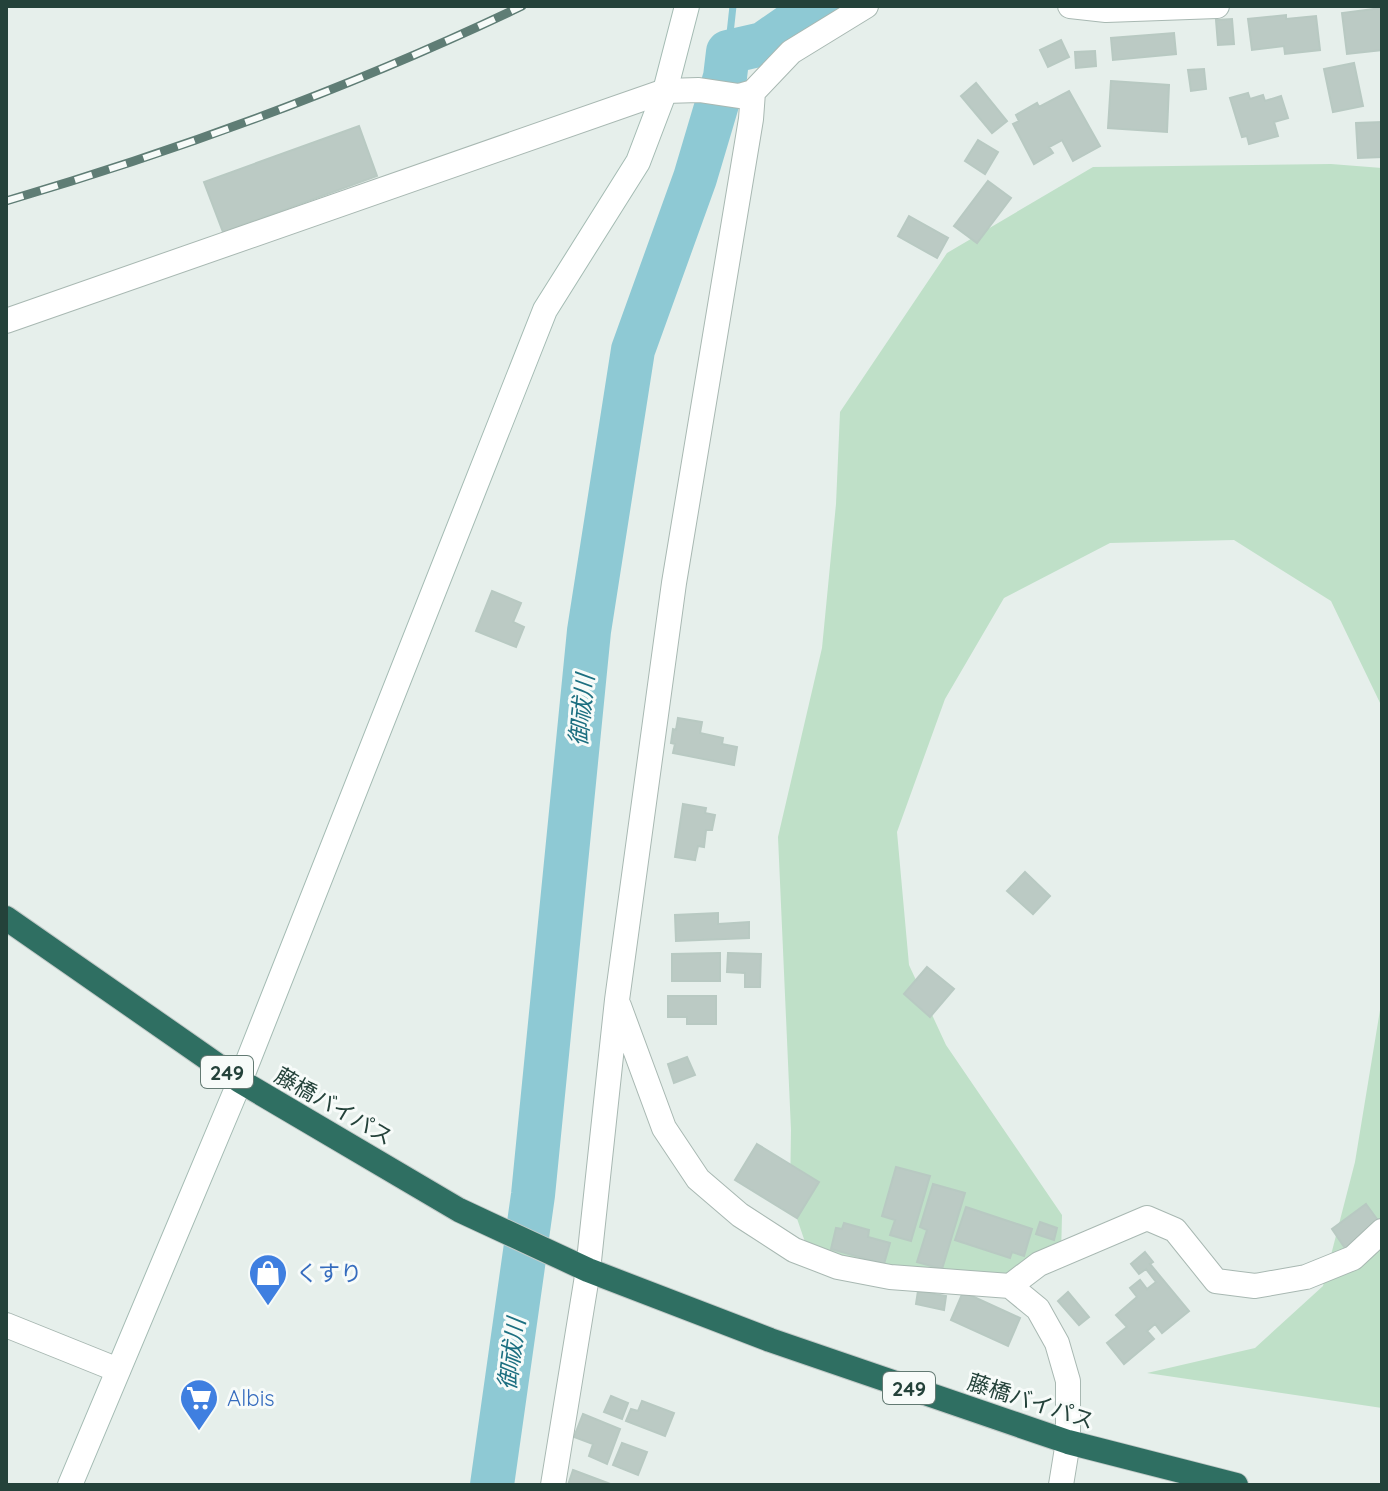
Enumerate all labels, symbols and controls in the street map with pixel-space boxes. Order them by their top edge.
water label: 御祓川 [562,670,600,747]
road number: 249 [201,1056,253,1088]
street label: 藤橋バイパス [270,1061,398,1151]
shop icon: くすり [247,1252,289,1307]
place label: くすり [296,1259,362,1287]
water label: 御祓川 [491,1313,531,1392]
street label: 藤橋バイパス [964,1367,1098,1435]
road number: 249 [883,1372,935,1404]
supermarket icon: Albis [178,1377,220,1432]
place label: Albis [227,1384,275,1412]

